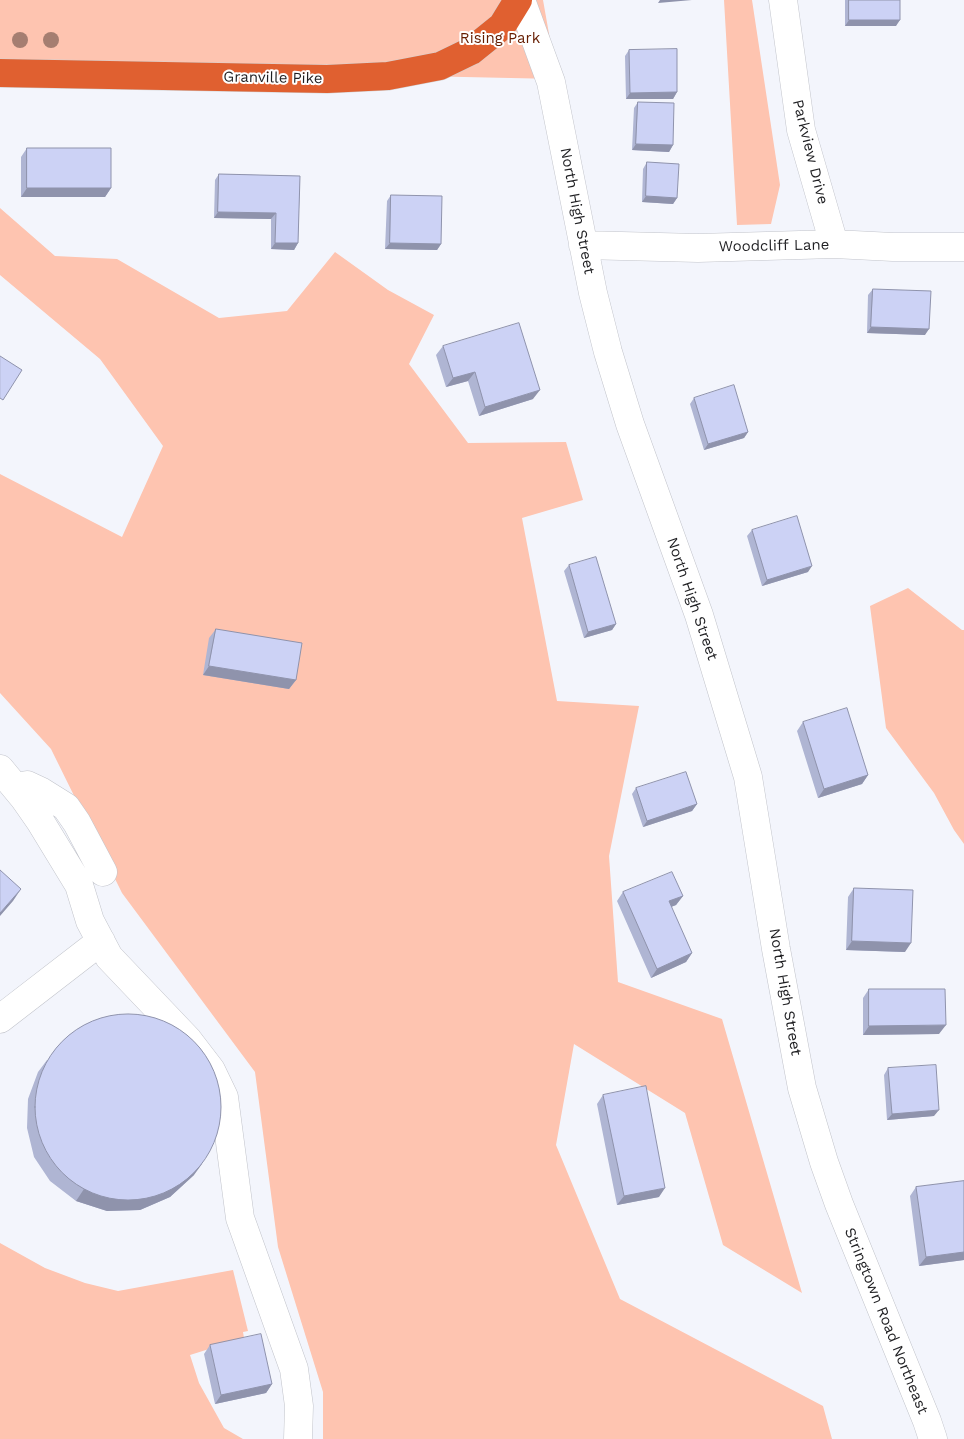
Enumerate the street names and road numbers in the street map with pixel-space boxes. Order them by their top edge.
street label: Granville Pike [223,68,323,88]
street label: Parkview Drive [788,98,832,206]
street label: North High Street [556,146,598,276]
street label: Woodcliff Lane [719,236,829,256]
street label: North High Street [663,535,721,663]
street label: North High Street [765,927,805,1057]
street label: Stringtown Road Northeast [840,1225,932,1417]

